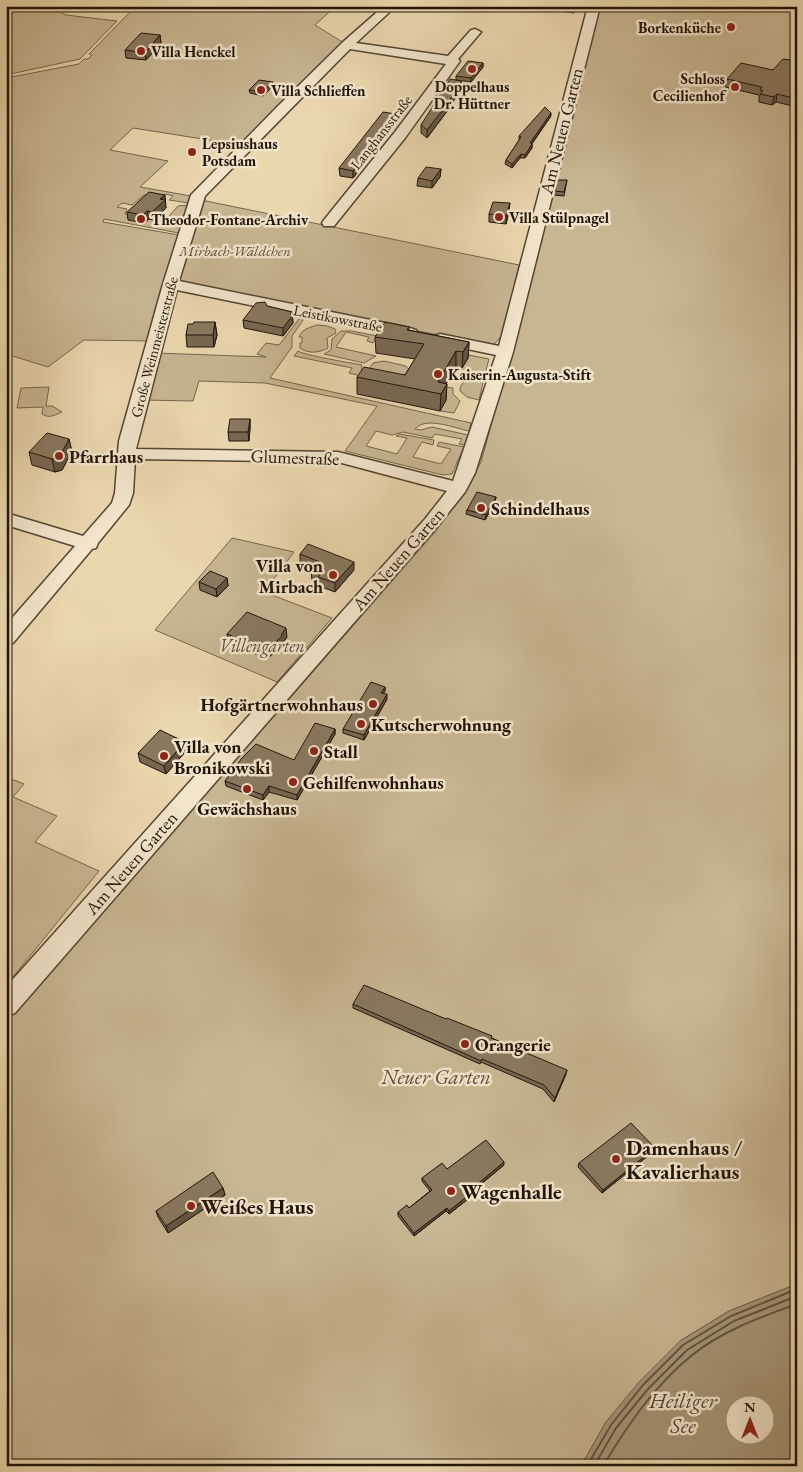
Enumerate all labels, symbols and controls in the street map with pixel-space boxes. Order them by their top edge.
place label: Borkenküche [638,18,721,37]
marker: Borkenküche [725,21,737,33]
place label: Villa Henckel [151,42,236,61]
marker: Villa Henckel [135,45,147,57]
marker: Doppelhaus Dr. Hüttner [466,63,478,75]
street label: Am Neuen Garten [534,65,588,198]
place label: Schloss Cecilienhof [653,69,728,105]
place label: Doppelhaus Dr. Hüttner [434,77,511,113]
place label: Villa Schlieffen [271,81,366,100]
marker: Schloss Cecilienhof [729,81,741,93]
marker: Villa Schlieffen [255,84,267,96]
street label: Langhansstraße [346,91,416,173]
place label: Lepsiushaus Potsdam [202,134,278,170]
marker: Lepsiushaus Potsdam [186,146,198,158]
place label: Villa Stülpnagel [509,208,610,227]
place label: Theodor-Fontane-Archiv [151,210,309,229]
marker: Villa Stülpnagel [493,211,505,223]
marker: Theodor-Fontane-Archiv [135,213,147,225]
park label: Mirbach-Wäldchen [178,241,291,260]
street label: Große Weinmeisterstraße [126,274,182,420]
street label: Leistikowstraße [292,300,384,336]
place label: Kaiserin-Augusta-Stift [448,365,592,384]
marker: Kaiserin-Augusta-Stift [432,368,444,380]
street label: Glumestraße [250,444,340,470]
place label: Pfarrhaus [69,445,143,468]
marker: Pfarrhaus [53,450,65,462]
place label: Schindelhaus [491,497,590,520]
street label: Am Neuen Garten [346,502,449,616]
marker: Schindelhaus [475,502,487,514]
place label: Villa von Mirbach [255,554,323,598]
marker: Villa von Mirbach [327,569,339,581]
park label: Villengarten [219,634,305,658]
place label: Hofgärtnerwohnhaus [200,693,363,716]
marker: Hofgärtnerwohnhaus [367,698,379,710]
place label: Kutscherwohnung [371,713,512,736]
marker: Kutscherwohnung [355,718,367,730]
place label: Villa von Bronikowski [174,735,271,779]
place label: Stall [324,740,358,763]
marker: Stall [308,745,320,757]
marker: Villa von Bronikowski [158,750,170,762]
place label: Gehilfenwohnhaus [303,771,444,794]
marker: Gehilfenwohnhaus [287,776,299,788]
marker: Gewächshaus [241,783,253,795]
place label: Gewächshaus [197,797,297,820]
street label: Am Neuen Garten [79,806,182,920]
place label: Orangerie [475,1033,551,1056]
marker: Orangerie [459,1038,471,1050]
park label: Neuer Garten [380,1063,491,1090]
place label: Damenhaus / Kavalierhaus [626,1134,743,1185]
marker: Damenhaus / Kavalierhaus [610,1153,622,1165]
place label: Wagenhalle [461,1178,562,1205]
marker: Wagenhalle [445,1185,457,1197]
place label: Weißes Haus [201,1193,314,1220]
marker: Weißes Haus [185,1200,197,1212]
water label: Heiliger See [648,1386,718,1440]
north arrow [726,1394,776,1444]
text: N [744,1398,756,1416]

